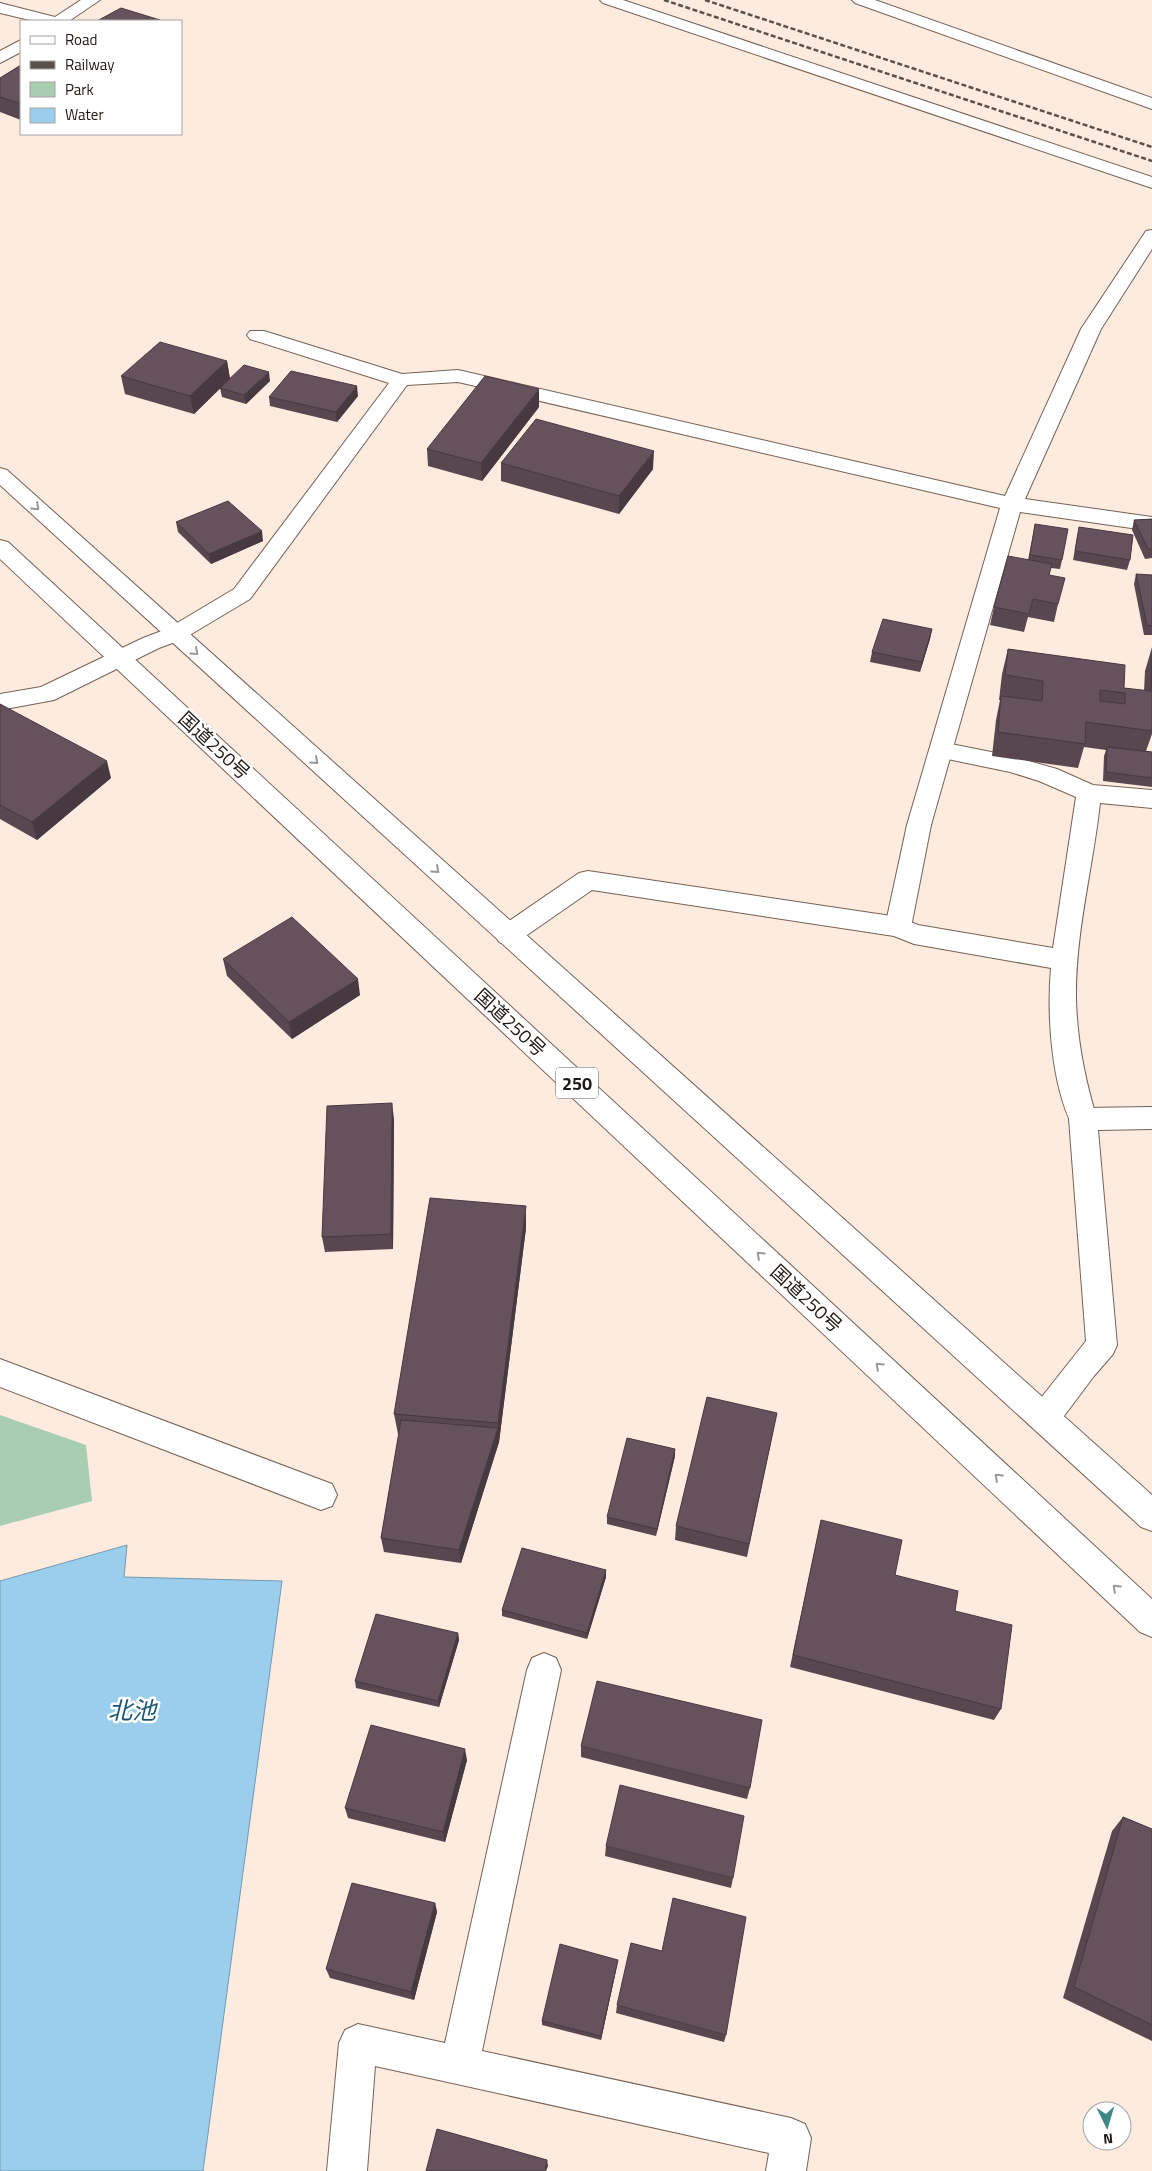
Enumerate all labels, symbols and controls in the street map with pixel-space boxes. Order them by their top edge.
legend [20,20,182,135]
text: Road [65,28,97,51]
text: Railway [65,53,115,76]
text: Park [65,78,94,101]
text: Water [65,103,104,126]
one-way arrow [30,501,39,510]
one-way arrow [189,647,198,656]
street label: 国道250号 [173,704,257,786]
one-way arrow [310,755,319,764]
one-way arrow [430,864,439,873]
street label: 国道250号 [469,981,553,1063]
road number: 250 [556,1068,598,1098]
one-way arrow [757,1252,766,1261]
street label: 国道250号 [765,1257,849,1339]
one-way arrow [876,1363,885,1372]
one-way arrow [994,1474,1003,1483]
one-way arrow [1113,1585,1122,1594]
water label: 北池 [108,1692,158,1728]
north arrow [1082,2101,1132,2151]
text: N [1102,2129,1114,2150]

